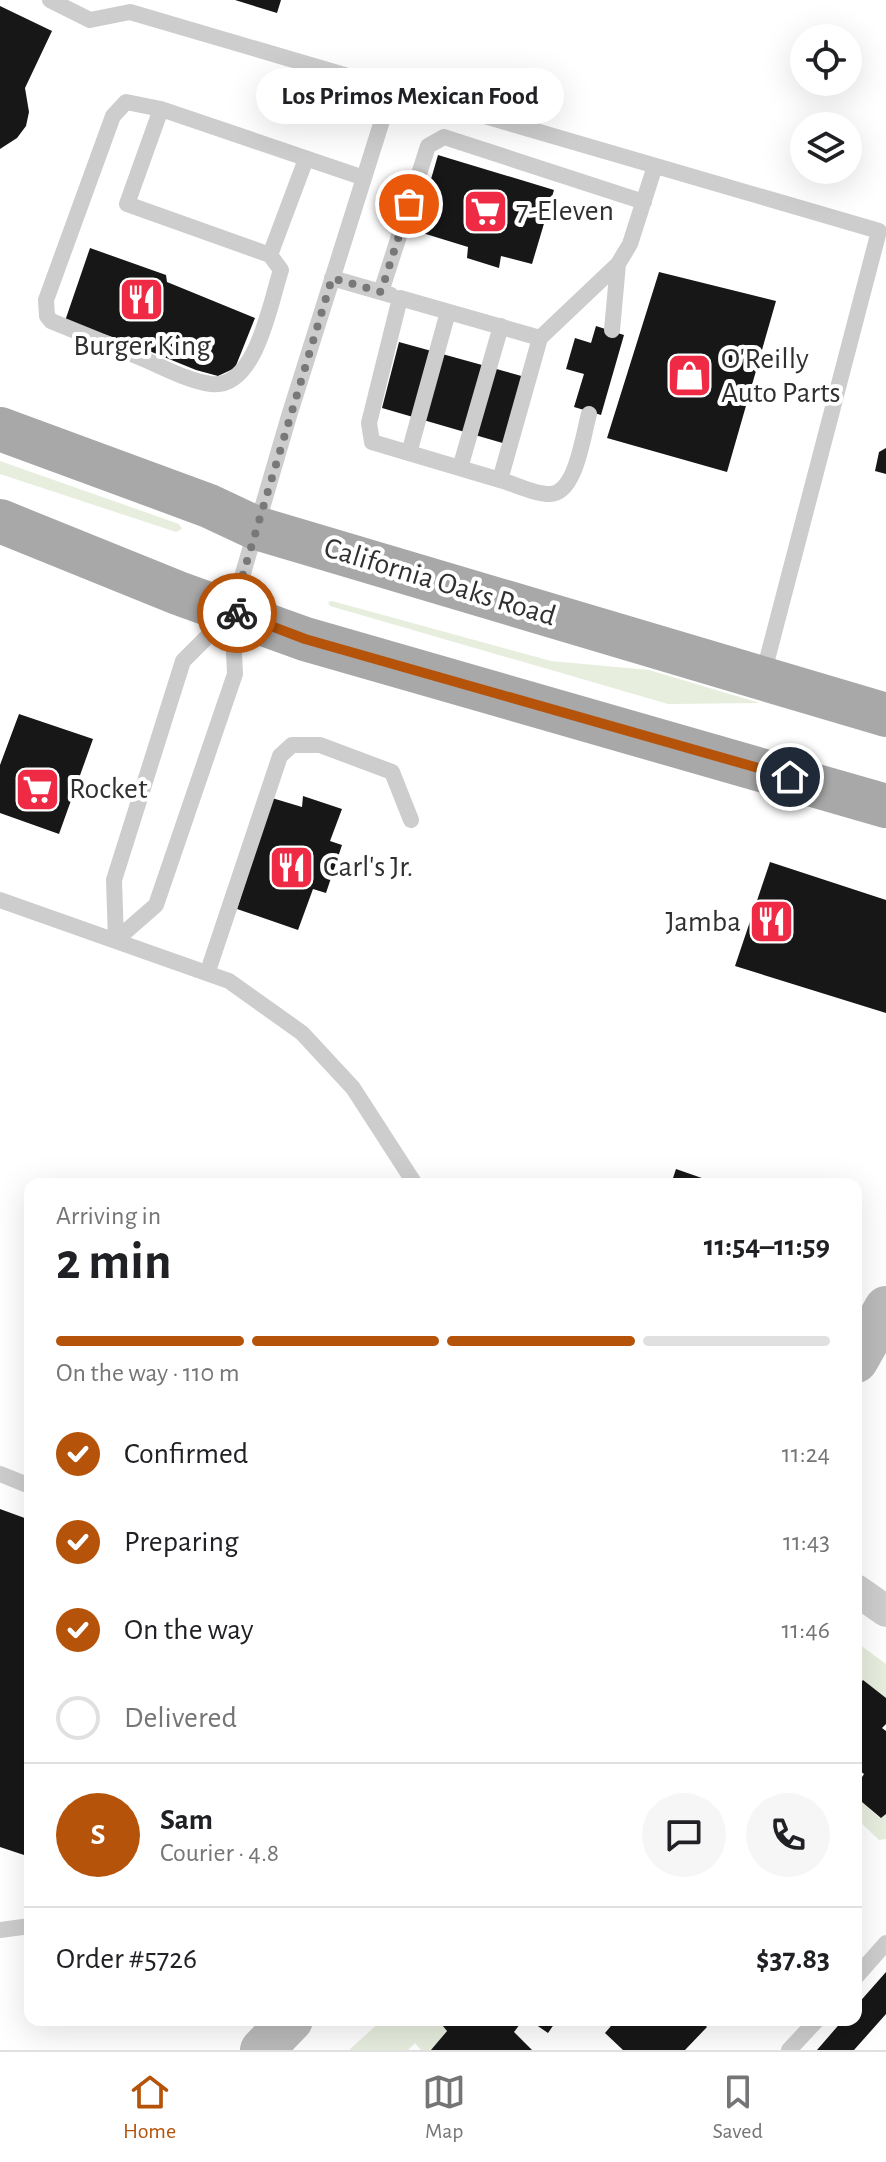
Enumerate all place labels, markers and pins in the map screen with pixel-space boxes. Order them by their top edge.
callout: Los Primos Mexican Food [255,68,563,124]
pin [375,170,443,238]
supermarket icon: 7-Eleven [461,187,509,235]
place label: 7-Eleven [516,196,614,226]
restaurant icon: Burger King [118,276,166,324]
place label: Burger King [73,331,211,361]
place label: O'Reilly Auto Parts [721,344,841,408]
shop icon: O'Reilly Auto Parts [666,352,714,400]
pin [756,743,824,811]
supermarket icon: Rocket [14,765,62,813]
place label: Rocket [69,774,148,804]
restaurant icon: Carl's Jr. [268,843,316,891]
place label: Carl's Jr. [323,852,413,882]
restaurant icon: Jamba [748,898,796,946]
place label: Jamba [665,907,741,937]

